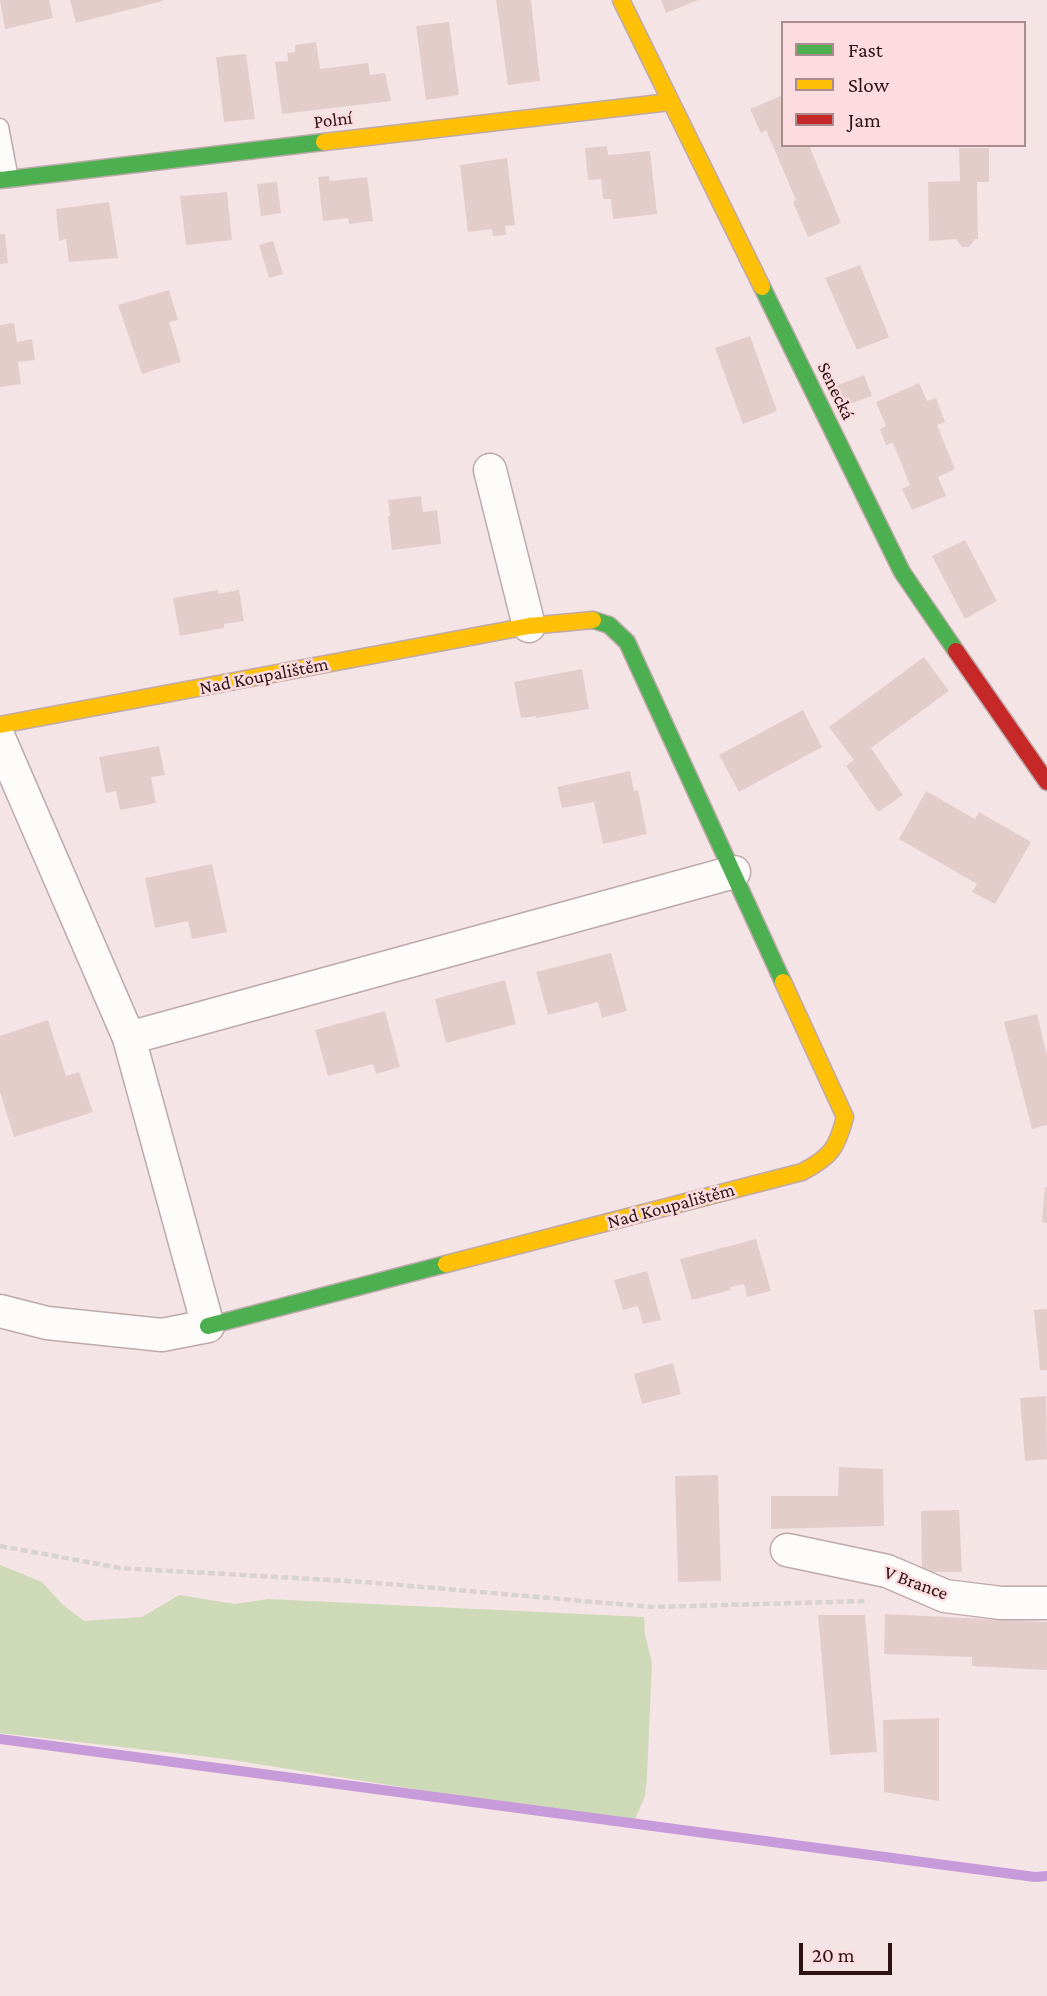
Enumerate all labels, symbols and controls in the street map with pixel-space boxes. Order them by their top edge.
legend [781,21,1026,147]
text: Fast [848,38,883,62]
text: Slow [848,73,889,97]
street label: Polní [312,106,354,134]
text: Jam [848,108,881,132]
street label: Senecká [812,358,860,424]
street label: Nad Koupalištěm [198,652,330,700]
street label: Nad Koupalištěm [605,1178,737,1234]
street label: V Brance [881,1561,951,1605]
scale bar [802,1930,895,1974]
text: 20 m [812,1943,855,1967]

